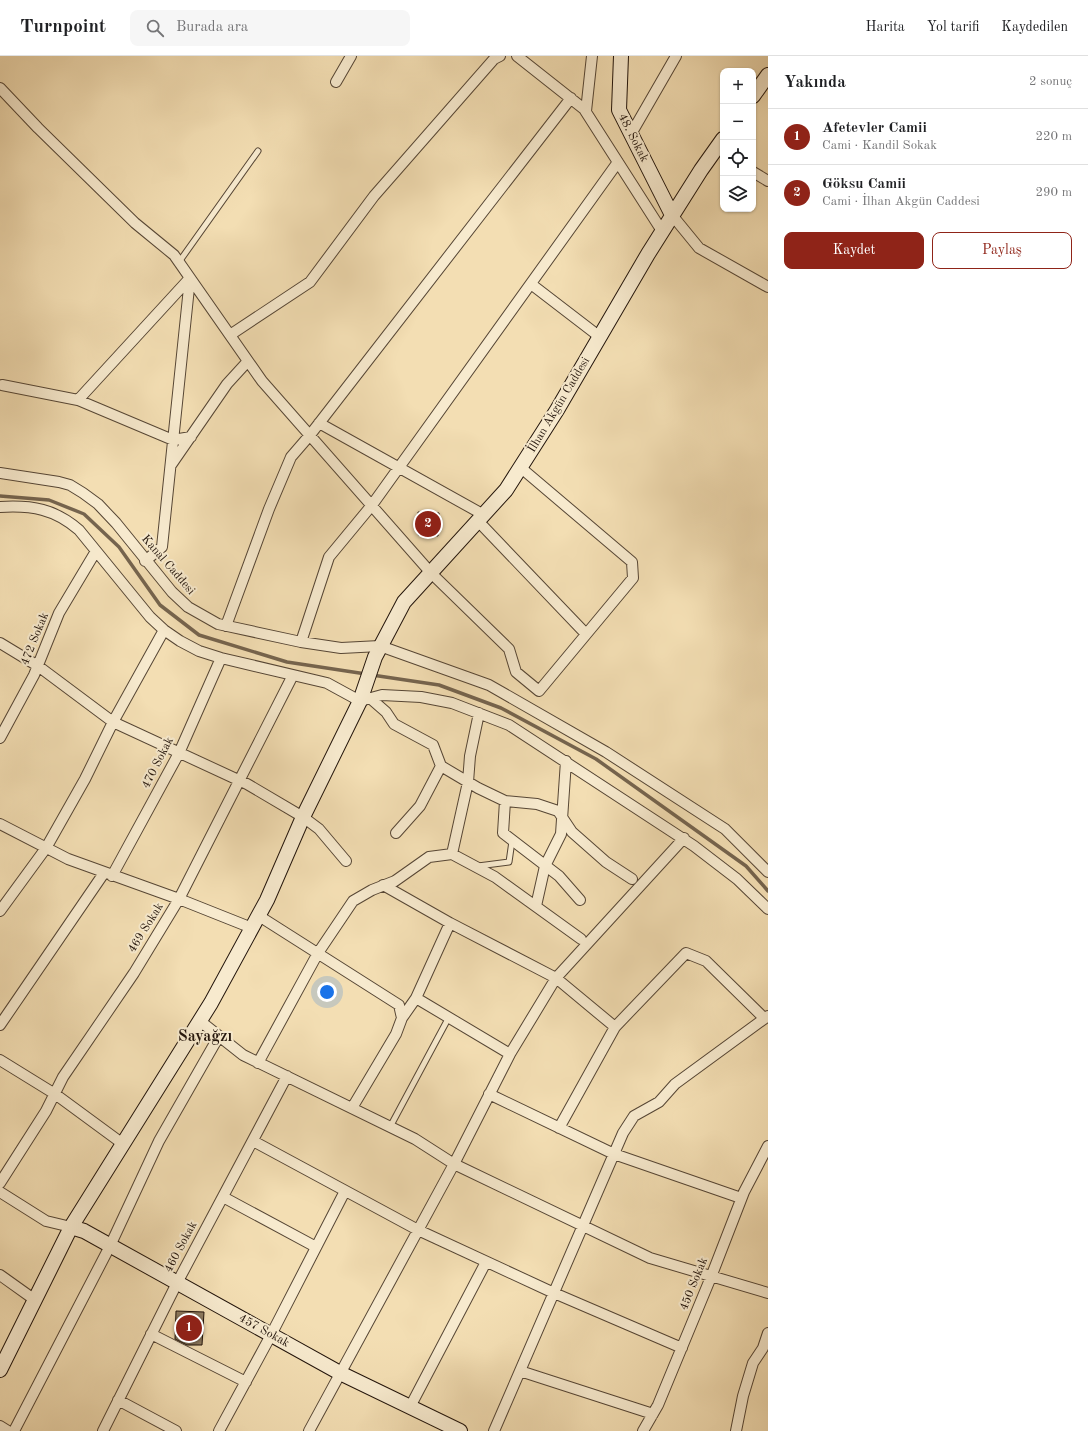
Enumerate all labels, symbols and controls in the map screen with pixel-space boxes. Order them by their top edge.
search box [130,10,410,46]
icon: search [144,17,166,39]
text: Turnpoint [20,18,106,37]
text: Burada ara [176,20,248,35]
text: Harita [865,20,905,34]
text: Yol tarifi [927,20,979,34]
text: Kaydedilen [1001,20,1068,34]
map controls [720,68,756,212]
button: + [720,68,756,104]
text: Yakında [784,74,846,91]
text: 2 sonuç [1029,75,1072,88]
button: − [720,104,756,140]
street label: 48. Sokak [616,112,650,164]
text: Afetevler Camii [822,121,927,136]
text: 1 [793,130,801,143]
text: 220 m [1035,130,1072,143]
text: Cami · Kandil Sokak [822,139,937,152]
button: locate [720,140,756,176]
button: layers [720,176,756,212]
text: Göksu Camii [822,177,906,192]
text: 2 [793,186,801,199]
text: 290 m [1035,186,1072,199]
text: Cami · İlhan Akgün Caddesi [822,195,980,208]
button: Kaydet [784,232,924,269]
button: Paylaş [932,232,1072,269]
street label: İlhan Akgün Caddesi [522,353,592,455]
pin: 2 [415,509,441,539]
street label: Kanal Caddesi [139,533,197,597]
street label: 472 Sokak [19,611,51,667]
street label: 470 Sokak [140,735,176,791]
street label: 469 Sokak [126,901,166,955]
your location [317,982,337,1002]
district label: Sayağzı [178,1029,232,1045]
street label: 460 Sokak [163,1219,199,1275]
street label: 450 Sokak [677,1255,710,1312]
street label: 457 Sokak [237,1311,292,1350]
pin: 1 [176,1313,202,1343]

